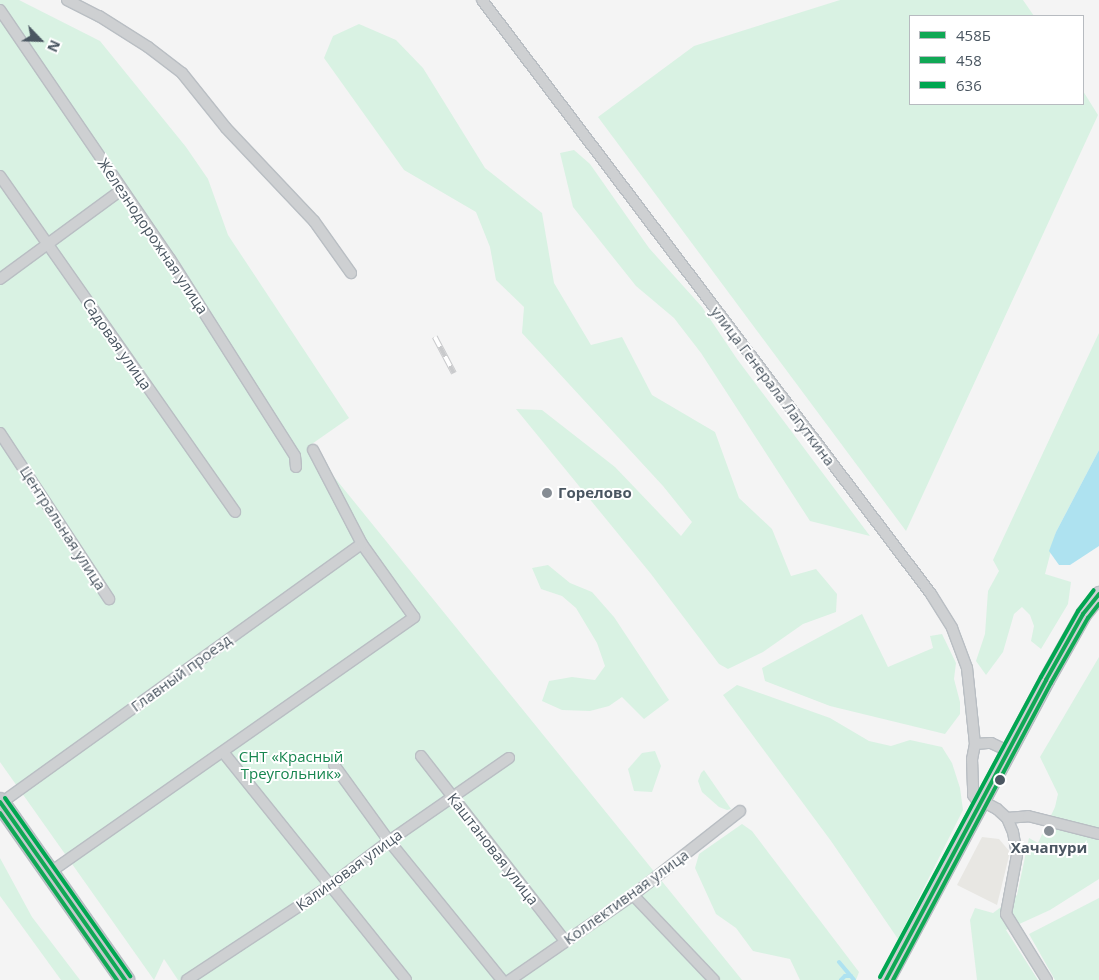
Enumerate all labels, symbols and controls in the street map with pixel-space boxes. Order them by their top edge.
north arrow [15,15,65,65]
legend [909,15,1084,105]
text: 458Б [956,25,991,45]
text: N [43,37,65,55]
text: 458 [956,50,982,70]
text: 636 [956,75,982,95]
street label: Железнодорожная улица [94,155,212,317]
street label: Садовая улица [79,295,155,393]
street label: улица Генерала Лагуткина [707,303,839,469]
street label: Центральная улица [16,463,110,593]
place label: Горелово [558,484,632,502]
marker: Горелово [540,486,554,500]
street label: Главный проезд [127,631,235,715]
park label: СНТ «Красный Треугольник» [239,747,343,782]
unlabelled marker [995,775,1005,785]
street label: Каштановая улица [444,789,542,909]
marker: Хачапури [1043,825,1055,837]
street label: Калиновая улица [292,826,406,914]
place label: Хачапури [1011,839,1087,857]
street label: Коллективная улица [560,846,692,948]

